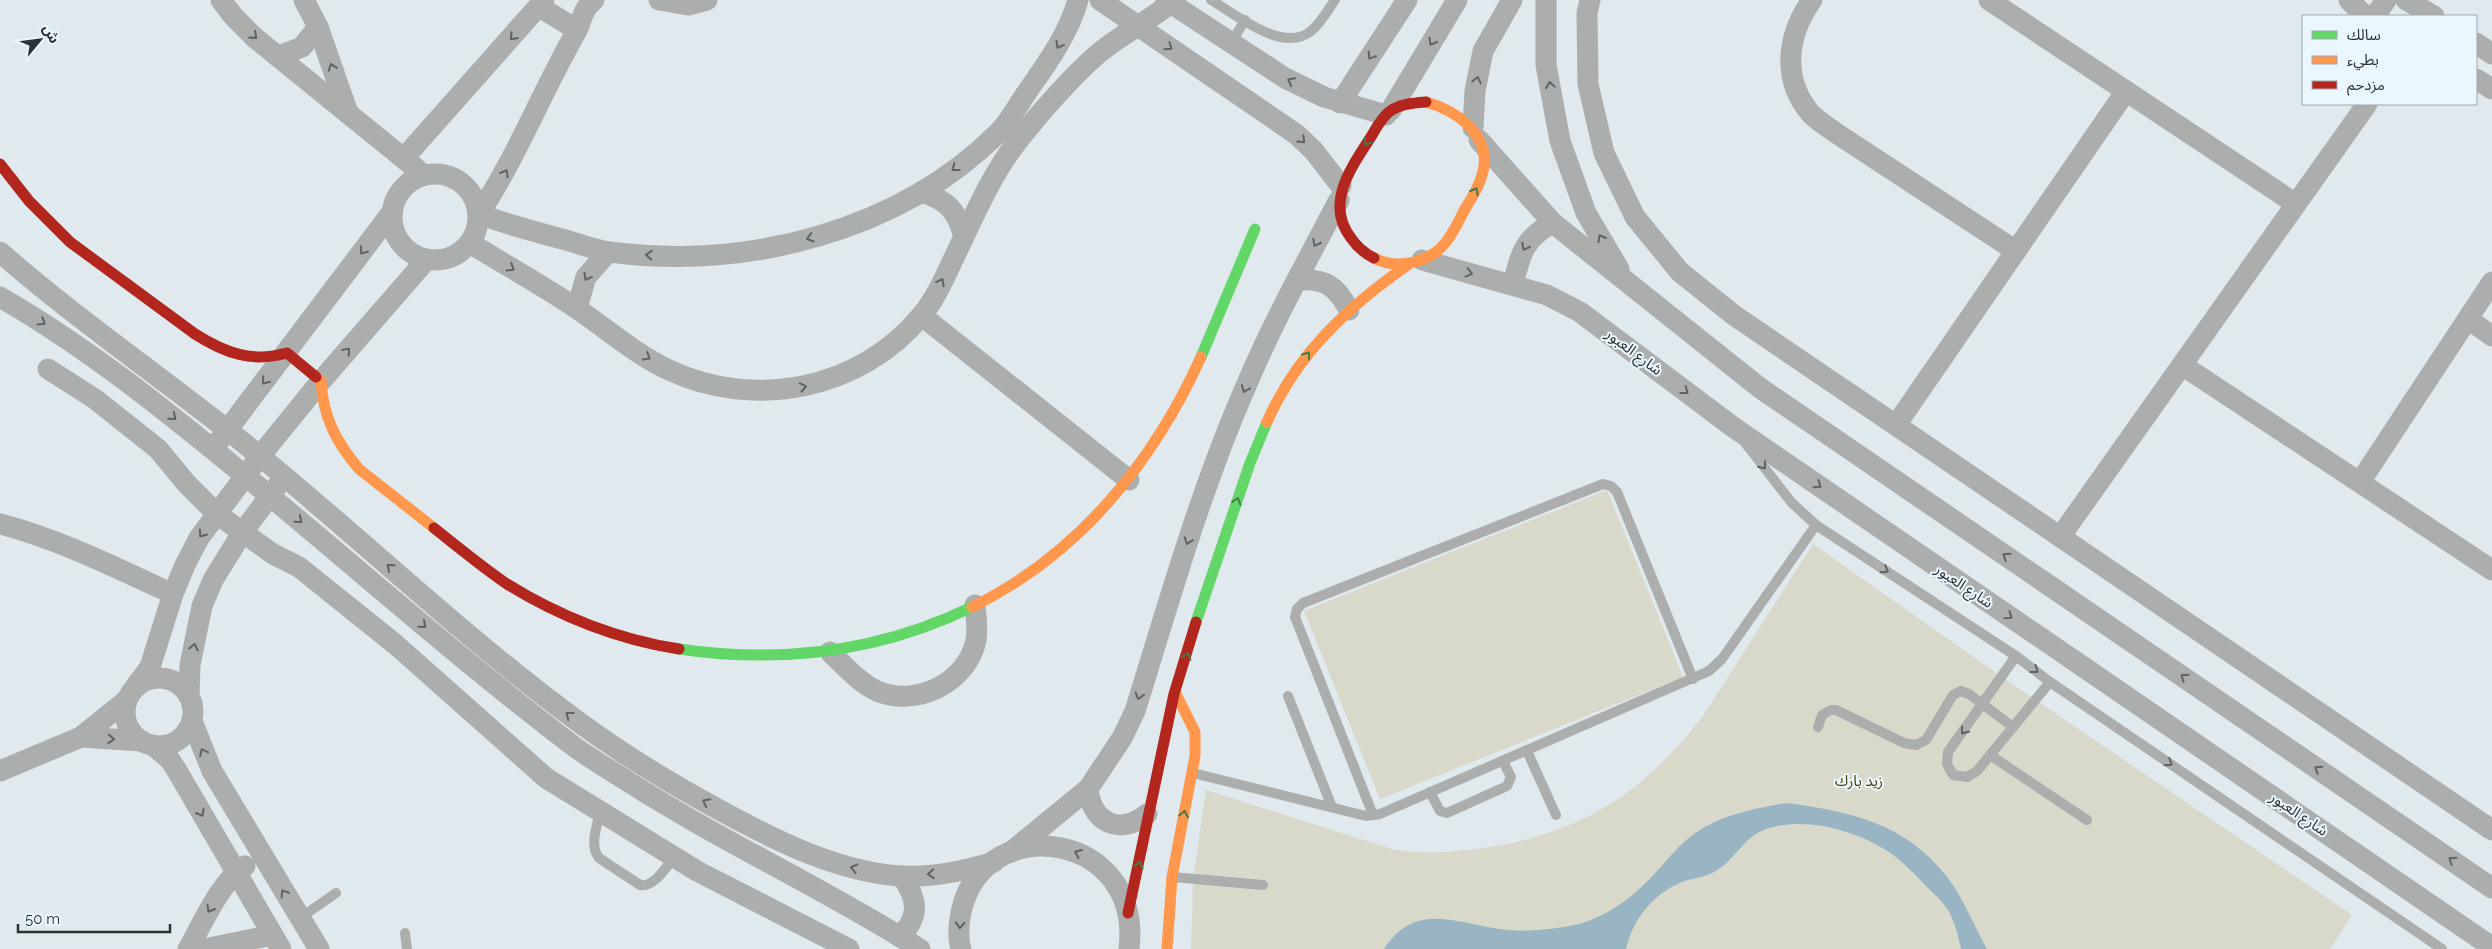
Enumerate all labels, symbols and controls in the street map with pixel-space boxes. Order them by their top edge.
north arrow [15,15,65,65]
legend [2302,15,2477,105]
text: ش [40,21,63,46]
text: سالك [2347,26,2381,44]
one-way arrow [248,30,257,39]
one-way arrow [509,31,518,40]
one-way arrow [1428,36,1438,45]
one-way arrow [1055,39,1065,48]
one-way arrow [1164,41,1173,50]
one-way arrow [1368,50,1377,59]
text: بطيء [2347,51,2379,71]
one-way arrow [328,64,338,72]
one-way arrow [1471,75,1482,84]
text: مزدحم [2347,76,2385,96]
one-way arrow [1287,77,1296,87]
one-way arrow [1545,81,1555,89]
one-way arrow [1297,134,1306,143]
one-way arrow [1364,137,1373,146]
one-way arrow [952,162,961,170]
one-way arrow [499,169,509,178]
one-way arrow [1469,187,1479,196]
one-way arrow [806,233,814,243]
one-way arrow [1597,234,1607,243]
one-way arrow [1312,238,1322,247]
one-way arrow [1521,242,1531,251]
one-way arrow [361,245,369,254]
one-way arrow [645,250,653,261]
one-way arrow [506,262,515,272]
one-way arrow [1464,267,1472,277]
one-way arrow [583,272,593,281]
one-way arrow [935,279,945,288]
one-way arrow [36,315,45,325]
street label: شارع العبور [1600,324,1666,382]
one-way arrow [341,348,350,357]
one-way arrow [642,351,651,361]
one-way arrow [1300,352,1310,361]
one-way arrow [263,375,271,384]
one-way arrow [798,382,807,392]
one-way arrow [1240,384,1251,393]
one-way arrow [1679,385,1689,394]
one-way arrow [167,412,176,420]
one-way arrow [1757,460,1766,470]
one-way arrow [1812,479,1821,488]
one-way arrow [1231,497,1241,506]
one-way arrow [293,515,302,524]
one-way arrow [199,528,208,538]
one-way arrow [1184,536,1194,545]
one-way arrow [2002,553,2012,562]
street label: شارع العبور [1929,560,1997,615]
one-way arrow [387,563,396,572]
one-way arrow [1880,564,1889,574]
one-way arrow [2004,610,2013,619]
one-way arrow [417,620,426,628]
one-way arrow [188,643,198,652]
one-way arrow [1181,652,1191,660]
one-way arrow [2029,665,2038,673]
one-way arrow [2180,674,2189,683]
one-way arrow [1135,691,1145,700]
one-way arrow [565,712,575,721]
one-way arrow [1961,725,1970,735]
one-way arrow [108,734,116,745]
one-way arrow [199,748,209,757]
one-way arrow [2164,756,2173,766]
one-way arrow [2314,766,2323,775]
park label: زيد بارك [1835,772,1883,790]
street label: شارع العبور [2264,788,2332,843]
one-way arrow [702,799,711,809]
one-way arrow [194,807,204,816]
one-way arrow [1178,810,1189,819]
one-way arrow [1074,850,1083,860]
one-way arrow [2448,857,2457,867]
one-way arrow [1133,860,1144,869]
one-way arrow [850,863,859,874]
one-way arrow [927,868,935,879]
one-way arrow [281,889,291,898]
scale bar [18,902,170,934]
one-way arrow [207,904,217,913]
text: 50 m [25,910,60,928]
one-way arrow [954,921,965,929]

